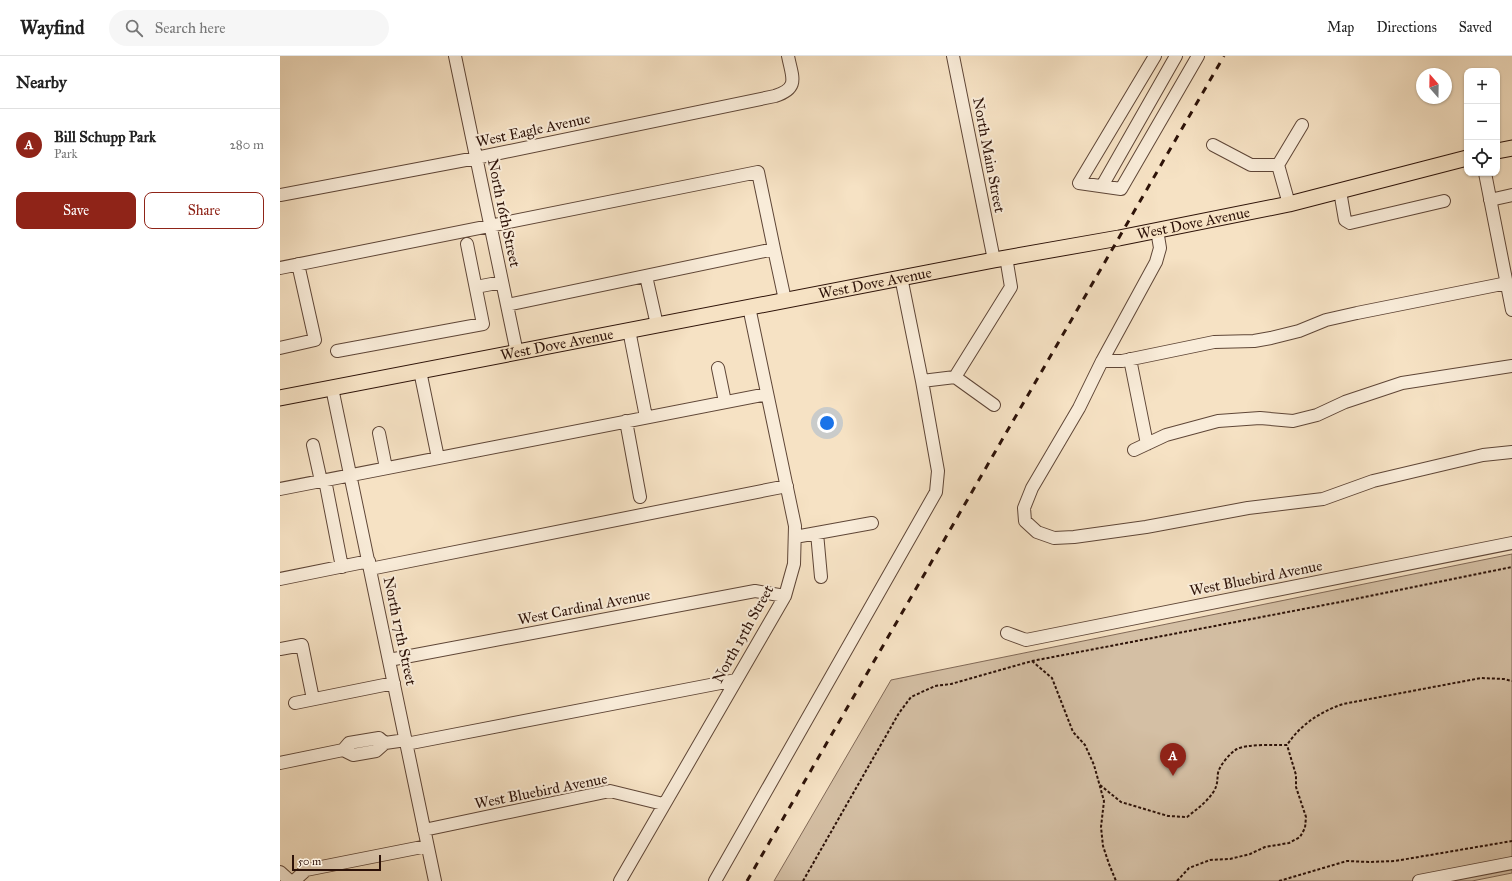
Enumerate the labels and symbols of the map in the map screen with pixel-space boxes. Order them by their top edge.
north arrow [1416,68,1452,104]
street label: North Main Street [969,96,1009,215]
street label: West Eagle Avenue [474,109,592,151]
street label: North 16th Street [484,157,524,269]
street label: West Dove Avenue [1135,203,1252,243]
street label: West Dove Avenue [817,263,933,303]
street label: West Dove Avenue [499,325,615,364]
your location [817,413,837,433]
street label: West Bluebird Avenue [1188,556,1324,600]
street label: North 17th Street [380,575,420,688]
street label: North 15th Street [709,581,778,686]
street label: West Cardinal Avenue [516,585,652,629]
pin: A [1160,743,1186,776]
street label: West Bluebird Avenue [473,769,609,813]
scale bar [292,853,381,872]

